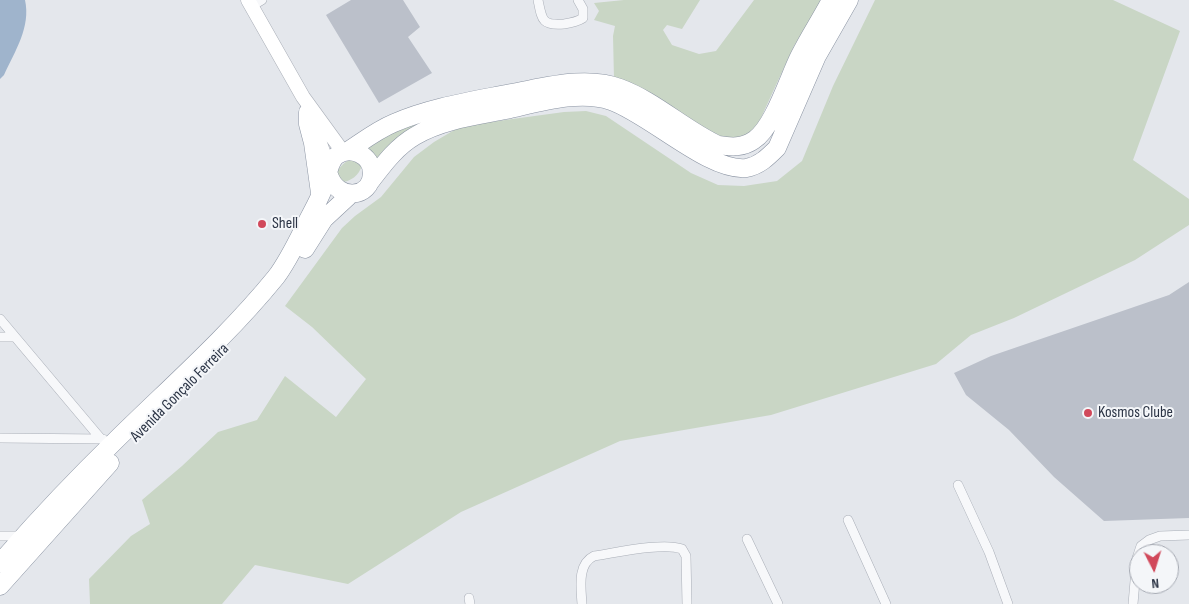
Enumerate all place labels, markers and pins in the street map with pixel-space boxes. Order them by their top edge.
place label: Shell [272,214,298,234]
marker: Shell [256,218,268,230]
place label: Kosmos Clube [1098,403,1173,423]
marker: Kosmos Clube [1082,407,1094,419]

